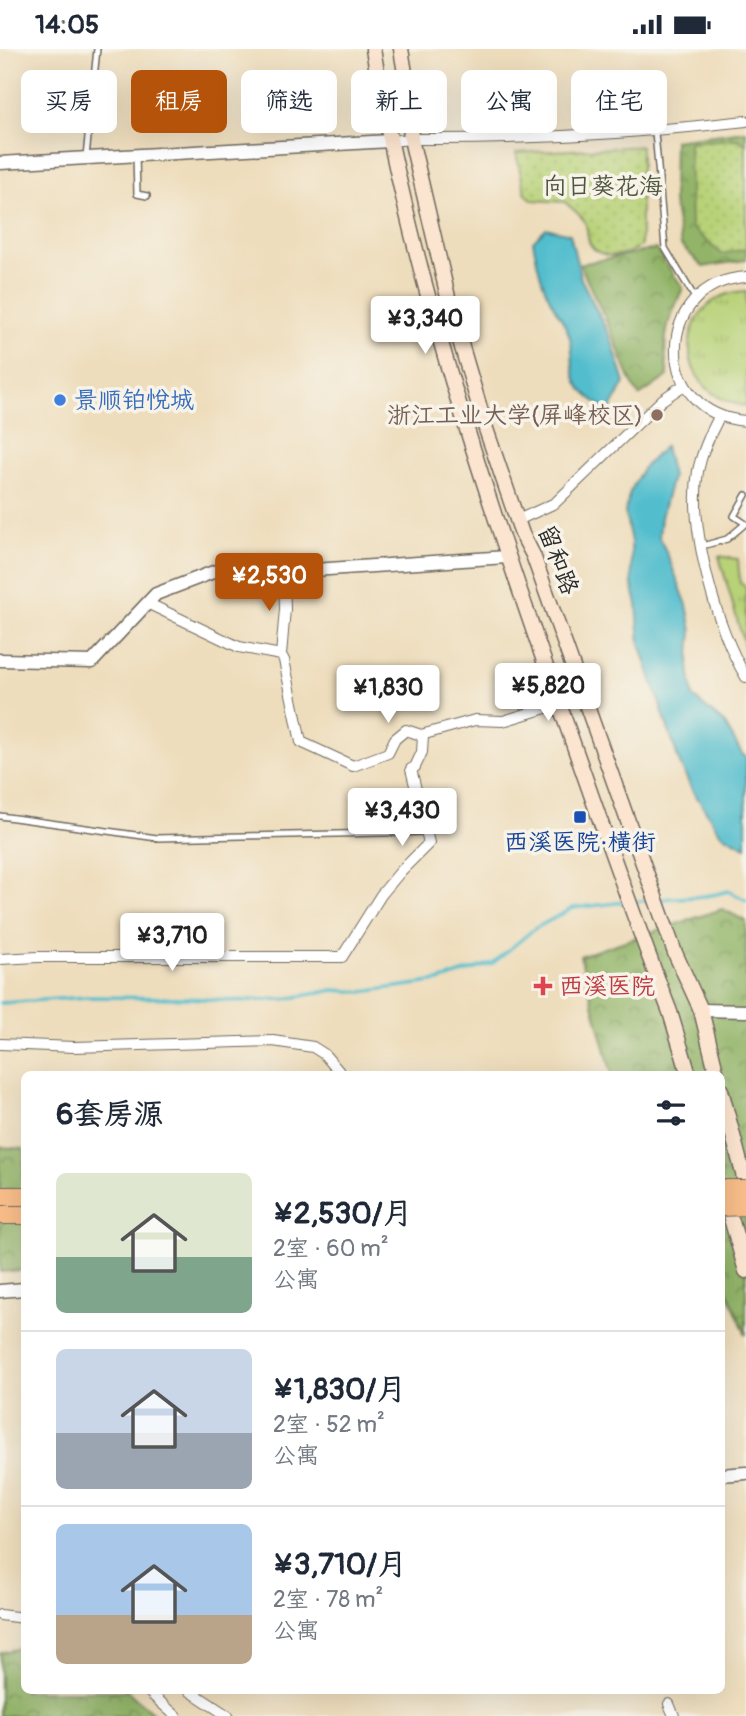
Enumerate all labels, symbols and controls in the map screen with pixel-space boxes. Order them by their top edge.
text: 14:05 [35,9,99,41]
chip: 买房 [21,70,117,133]
chip: 租房 [131,70,227,133]
chip: 筛选 [241,70,337,133]
chip: 新上 [351,70,447,133]
chip: 公寓 [461,70,557,133]
chip: 住宅 [571,70,667,133]
park label: 向日葵花海 [543,172,663,201]
pin: ¥3,340 [368,296,482,356]
text: ¥3,340 [387,304,463,333]
place label: 景顺铂悦城 [74,386,194,415]
marker: 景顺铂悦城 [52,392,68,408]
place label: 浙江工业大学(屏峰校区) [387,401,643,430]
marker: 浙江工业大学(屏峰校区) [649,407,665,423]
street label: 留和路 [532,521,584,599]
pin: ¥2,530 [212,553,326,613]
text: ¥2,530 [231,561,307,590]
pin: ¥5,820 [491,663,605,723]
pin: ¥1,830 [331,665,445,725]
text: ¥5,820 [511,671,585,700]
text: ¥1,830 [353,673,423,702]
pin: ¥3,430 [345,789,459,848]
text: ¥3,430 [364,796,440,825]
marker: 西溪医院·横街 [572,809,588,825]
place label: 西溪医院·横街 [504,828,656,857]
pin: ¥3,710 [115,913,229,973]
text: ¥3,710 [136,921,208,950]
place label: 西溪医院 [559,972,655,1001]
marker: 西溪医院 [533,976,553,996]
icon: filters [652,1094,690,1132]
text: 6套房源 [56,1096,163,1133]
text: ¥2,530/月 [273,1195,412,1232]
icon: home [112,1201,196,1285]
text: 2室 · 60 m² [273,1234,389,1263]
text: 公寓 [273,1265,319,1294]
text: ¥1,830/月 [273,1371,406,1408]
icon: home [112,1377,196,1461]
text: 2室 · 52 m² [273,1410,385,1439]
text: 公寓 [273,1441,319,1470]
text: ¥3,710/月 [273,1546,407,1583]
icon: home [112,1552,196,1636]
text: 2室 · 78 m² [273,1585,383,1614]
text: 公寓 [273,1616,319,1645]

